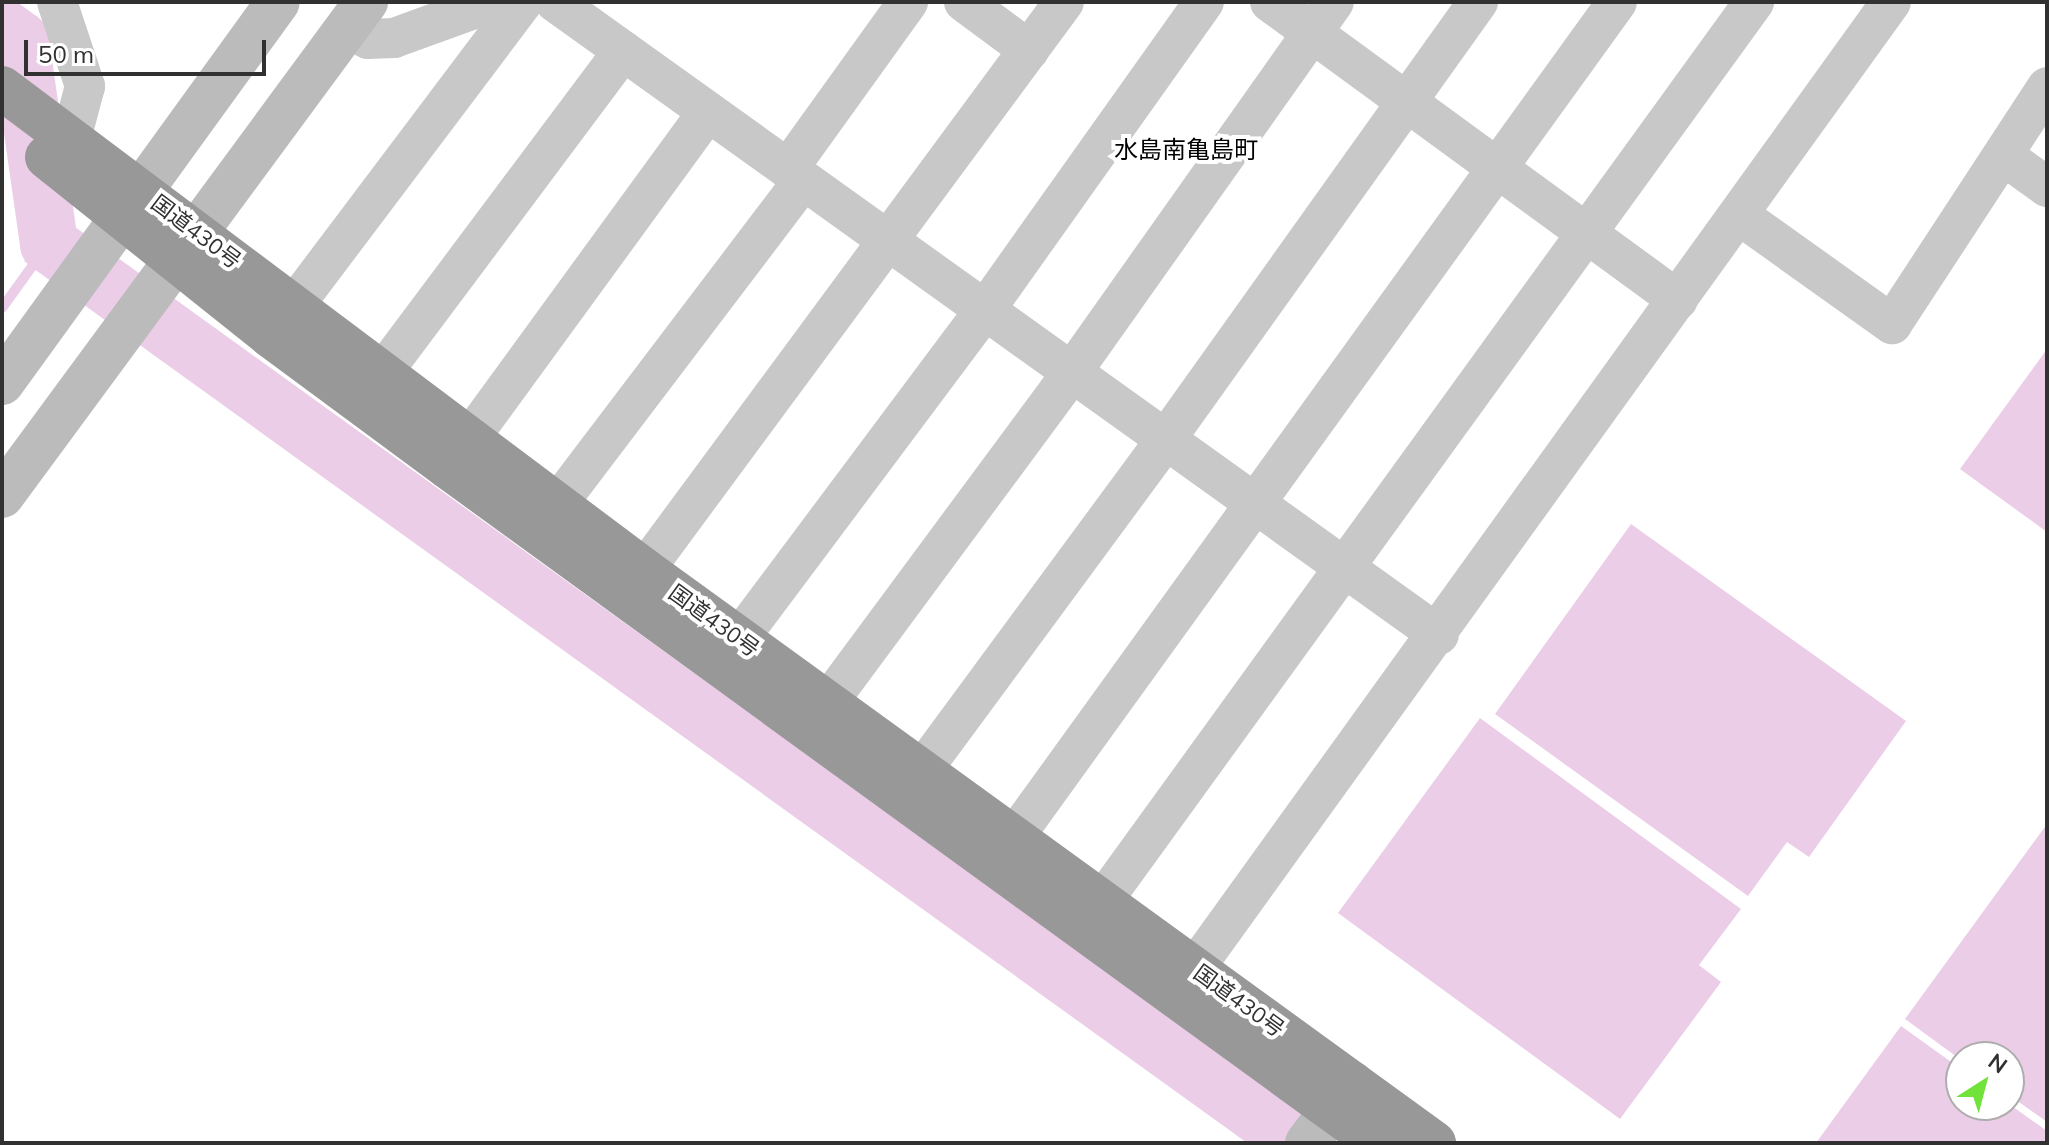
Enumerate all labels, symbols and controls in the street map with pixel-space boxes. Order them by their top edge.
scale bar [28,24,270,74]
text: 50 m [38,39,94,69]
district label: 水島南亀島町 [1114,136,1258,164]
street label: 国道430号 [146,190,246,274]
street label: 国道430号 [664,579,764,663]
street label: 国道430号 [1189,959,1289,1043]
north arrow [1945,1041,2025,1121]
text: N [1983,1047,2013,1079]

